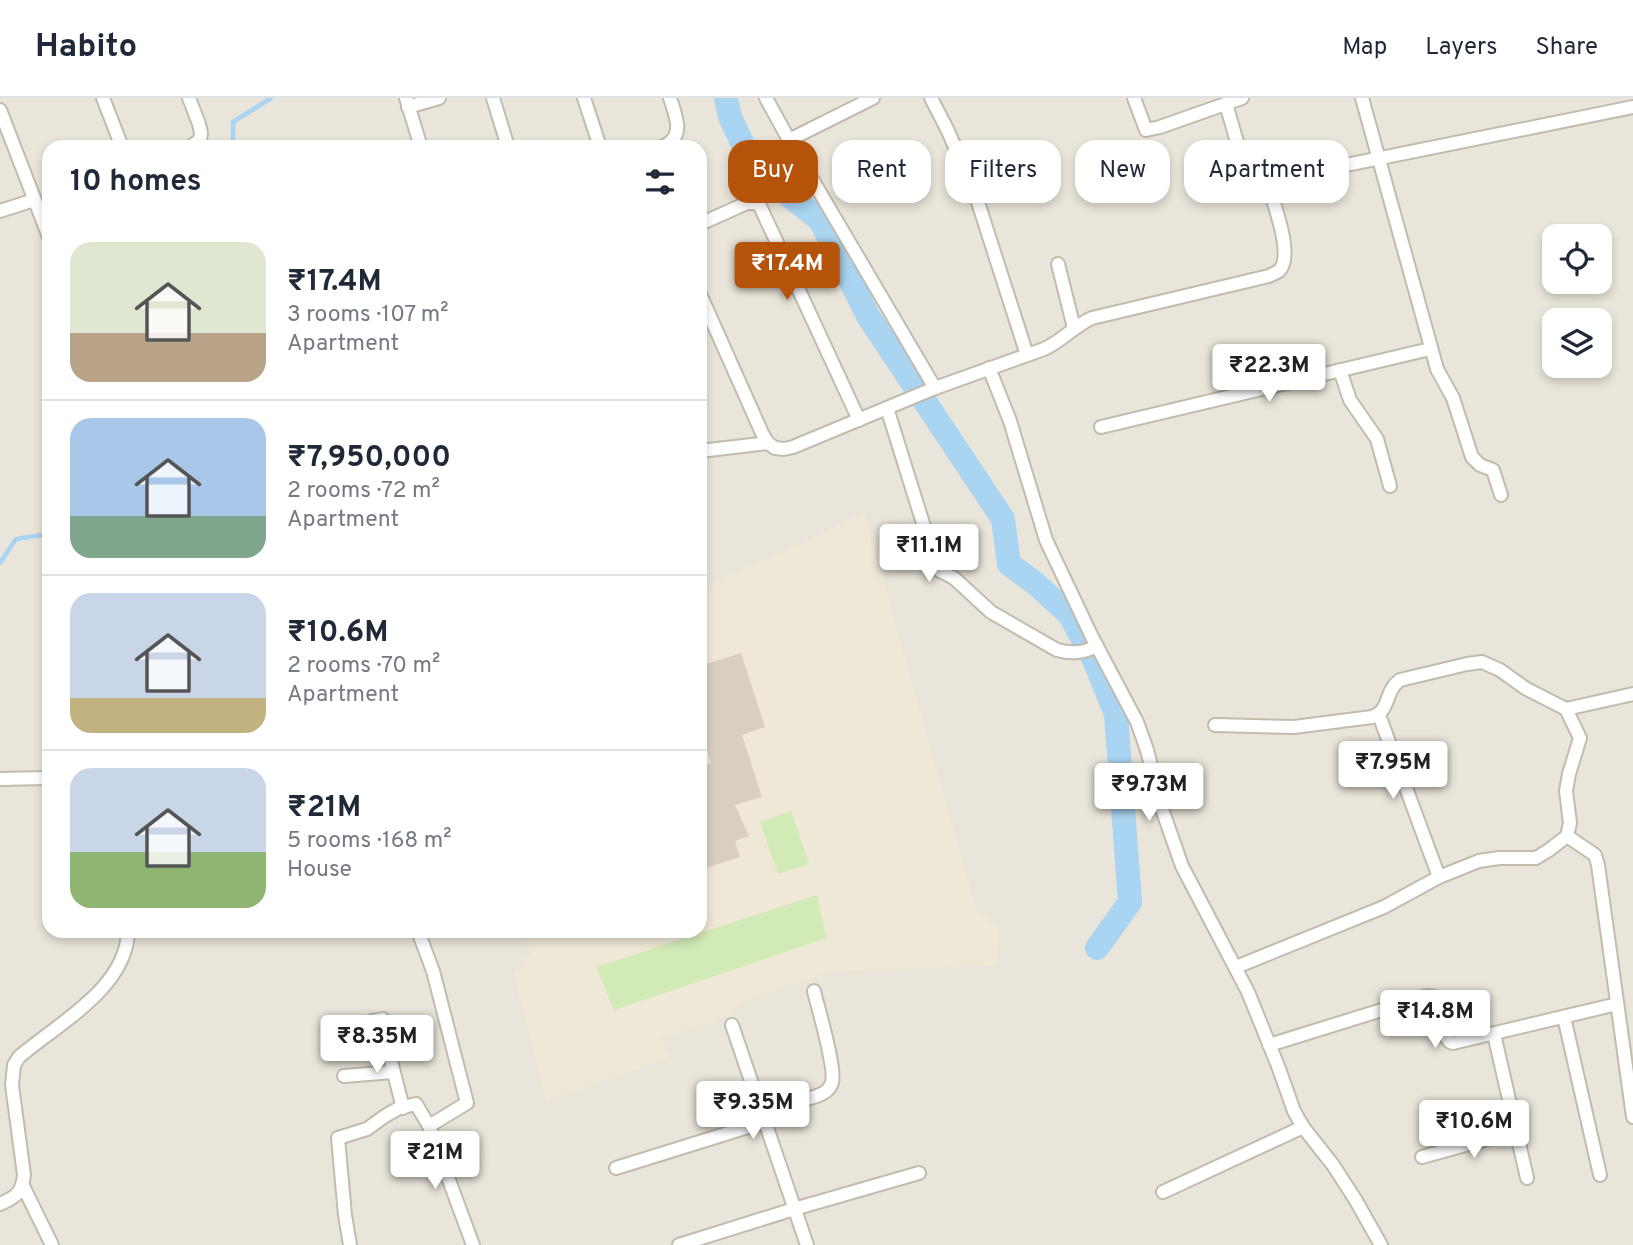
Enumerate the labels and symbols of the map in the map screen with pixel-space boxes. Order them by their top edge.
pin: ₹17.4M [730,242,844,302]
pin: ₹22.3M [1212,344,1326,404]
pin: ₹11.1M [872,524,986,584]
pin: ₹7.95M [1336,742,1450,801]
pin: ₹9.73M [1092,764,1206,823]
pin: ₹14.8M [1378,990,1492,1050]
pin: ₹8.35M [320,1016,434,1075]
pin: ₹9.35M [696,1082,810,1141]
pin: ₹10.6M [1417,1100,1531,1160]
pin: ₹21M [394,1132,476,1191]

